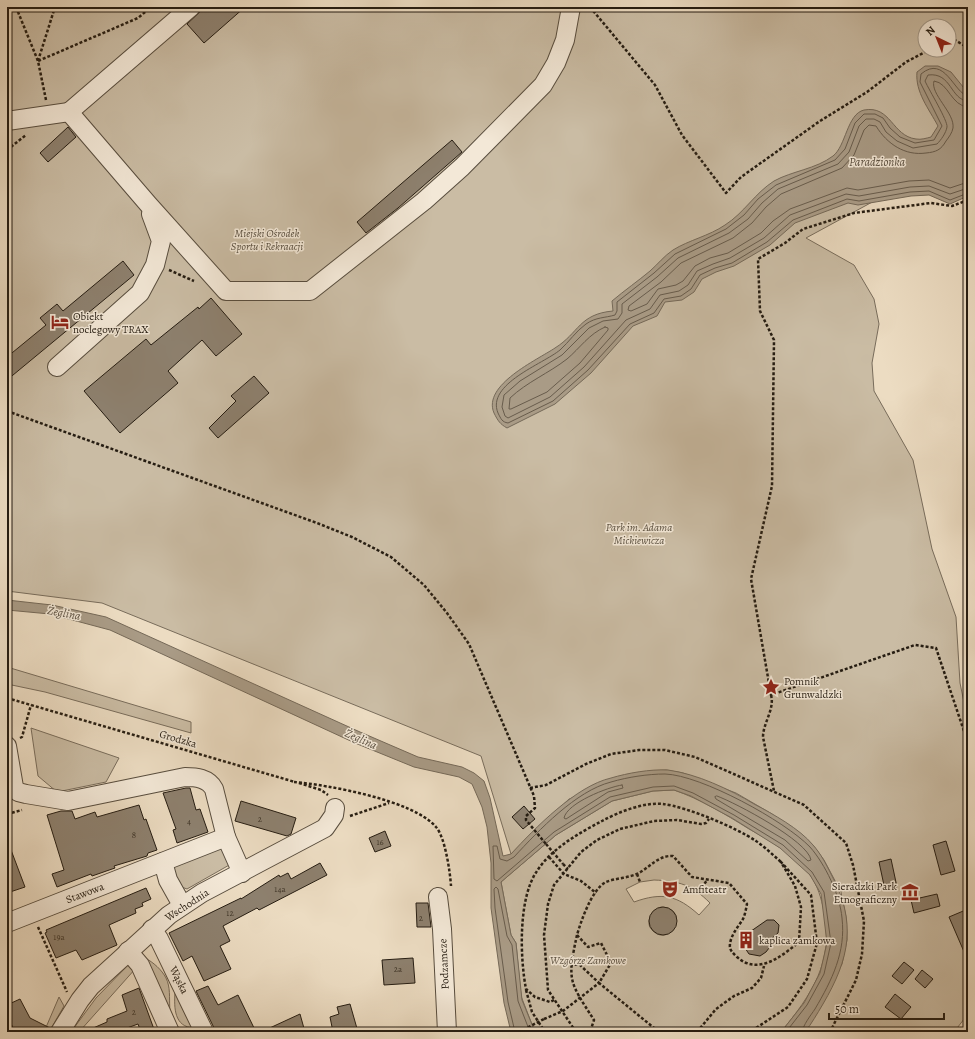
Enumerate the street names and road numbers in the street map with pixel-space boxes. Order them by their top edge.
street label: Grodzka [158,727,199,752]
street label: Stawowa [64,879,107,907]
street label: Wschodnia [161,885,213,925]
street label: Podzamcze [435,938,453,990]
street label: Wąska [165,963,193,997]

